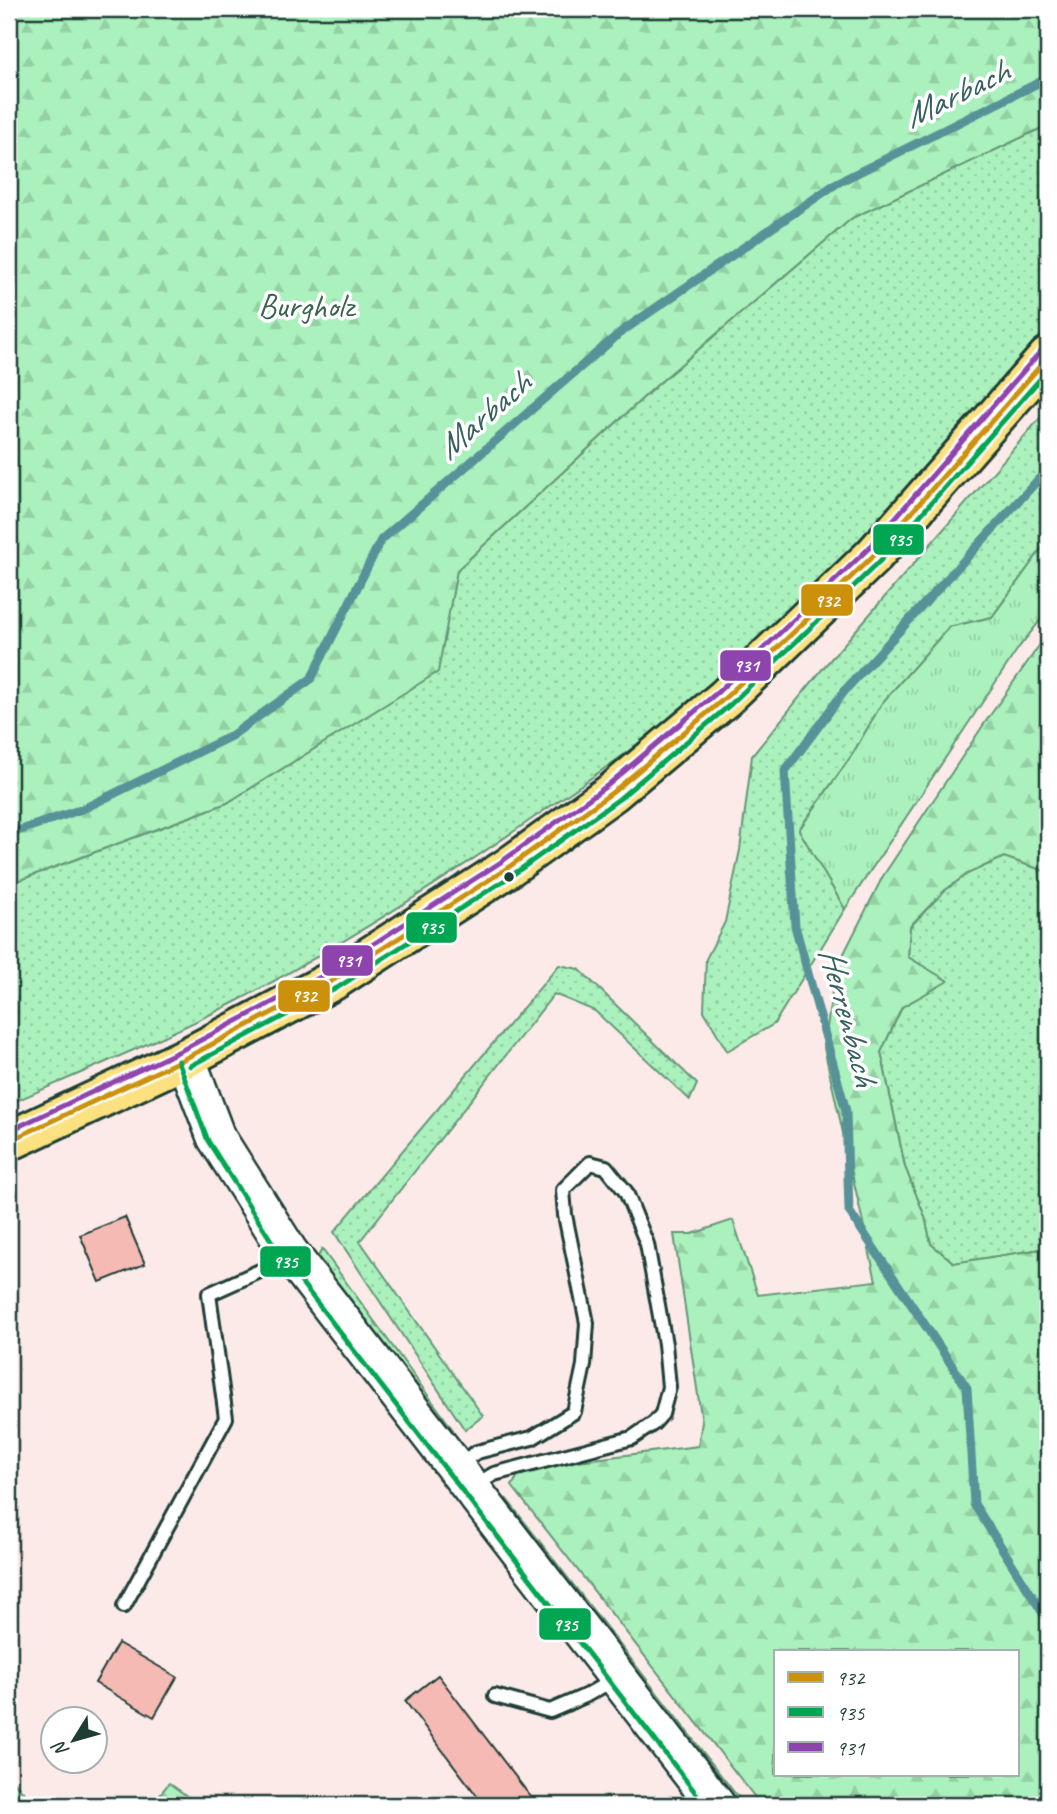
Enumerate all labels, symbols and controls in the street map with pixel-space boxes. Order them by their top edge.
water label: Marbach [896,48,1019,138]
park label: Burgholz [258,285,356,327]
water label: Marbach [426,360,542,469]
line badge: 935 [872,523,925,556]
text: 935 [886,528,913,552]
line badge: 932 [800,583,854,617]
text: 932 [814,589,842,613]
line badge: 931 [719,649,772,682]
text: 931 [733,654,761,678]
unlabelled marker [502,870,516,884]
line badge: 935 [405,911,458,944]
text: 935 [418,916,445,940]
water label: Herrenbach [809,942,889,1092]
line badge: 931 [321,944,374,977]
text: 931 [335,949,363,973]
line badge: 932 [277,979,331,1013]
text: 932 [291,984,319,1008]
line badge: 935 [259,1245,312,1278]
text: 935 [272,1250,299,1274]
line badge: 935 [538,1607,592,1641]
text: 935 [552,1613,579,1637]
legend [774,1650,1018,1776]
text: 932 [836,1665,866,1691]
text: 935 [836,1700,866,1726]
north arrow [38,1706,108,1776]
text: N [46,1735,74,1762]
text: 931 [836,1735,866,1761]

